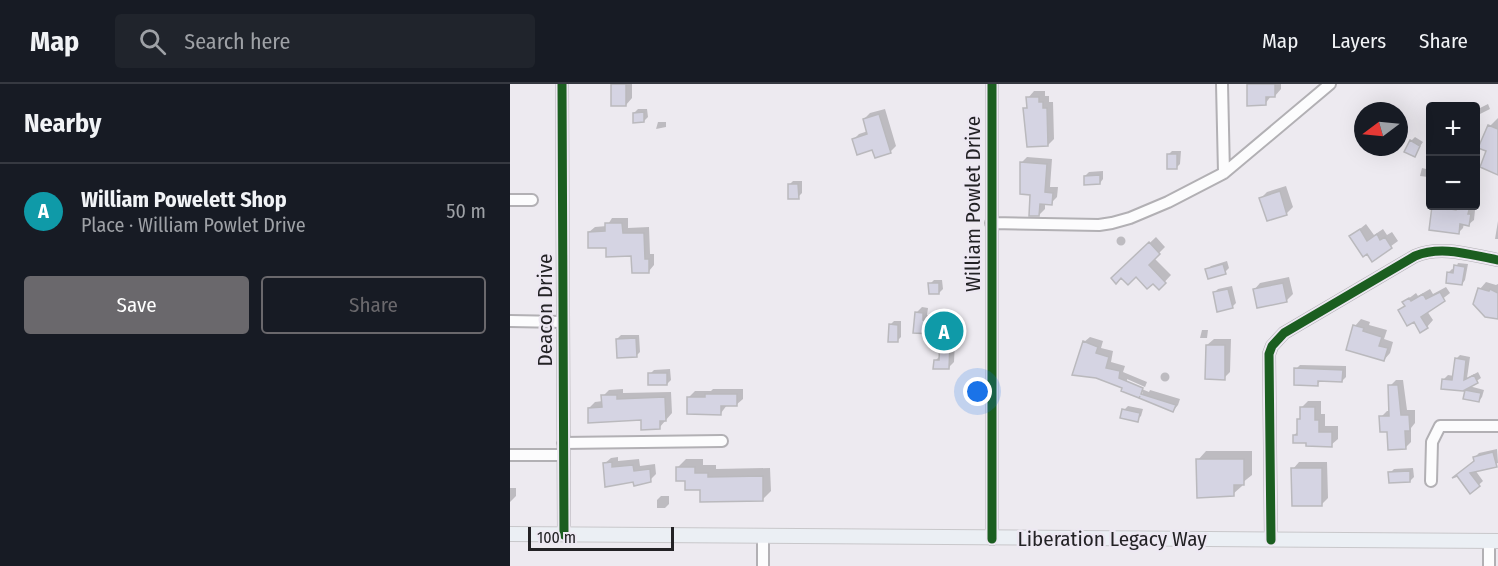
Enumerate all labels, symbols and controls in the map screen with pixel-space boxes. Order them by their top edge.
search box [115,14,535,68]
text: Map [30,25,79,58]
icon: search [136,25,169,58]
text: Search here [184,28,290,55]
text: Map [1262,28,1298,54]
text: Layers [1331,28,1386,54]
text: Share [1419,28,1468,54]
north arrow [1354,102,1408,156]
map controls [1426,102,1480,210]
button: + [1426,102,1480,156]
text: Nearby [24,108,101,139]
street label: William Powlet Drive [960,116,986,292]
button: − [1426,156,1480,210]
text: William Powelett Shop [81,186,287,213]
text: A [38,199,49,223]
text: 50 m [446,199,486,223]
text: Place · William Powlet Drive [81,213,306,237]
street label: Deacon Drive [532,254,558,366]
button: Save [24,276,249,334]
button: Share [261,276,486,334]
pin: A [924,308,964,354]
your location [963,377,992,406]
scale bar [528,524,674,552]
street label: Liberation Legacy Way [1017,526,1207,552]
text: 100 m [537,528,576,547]

